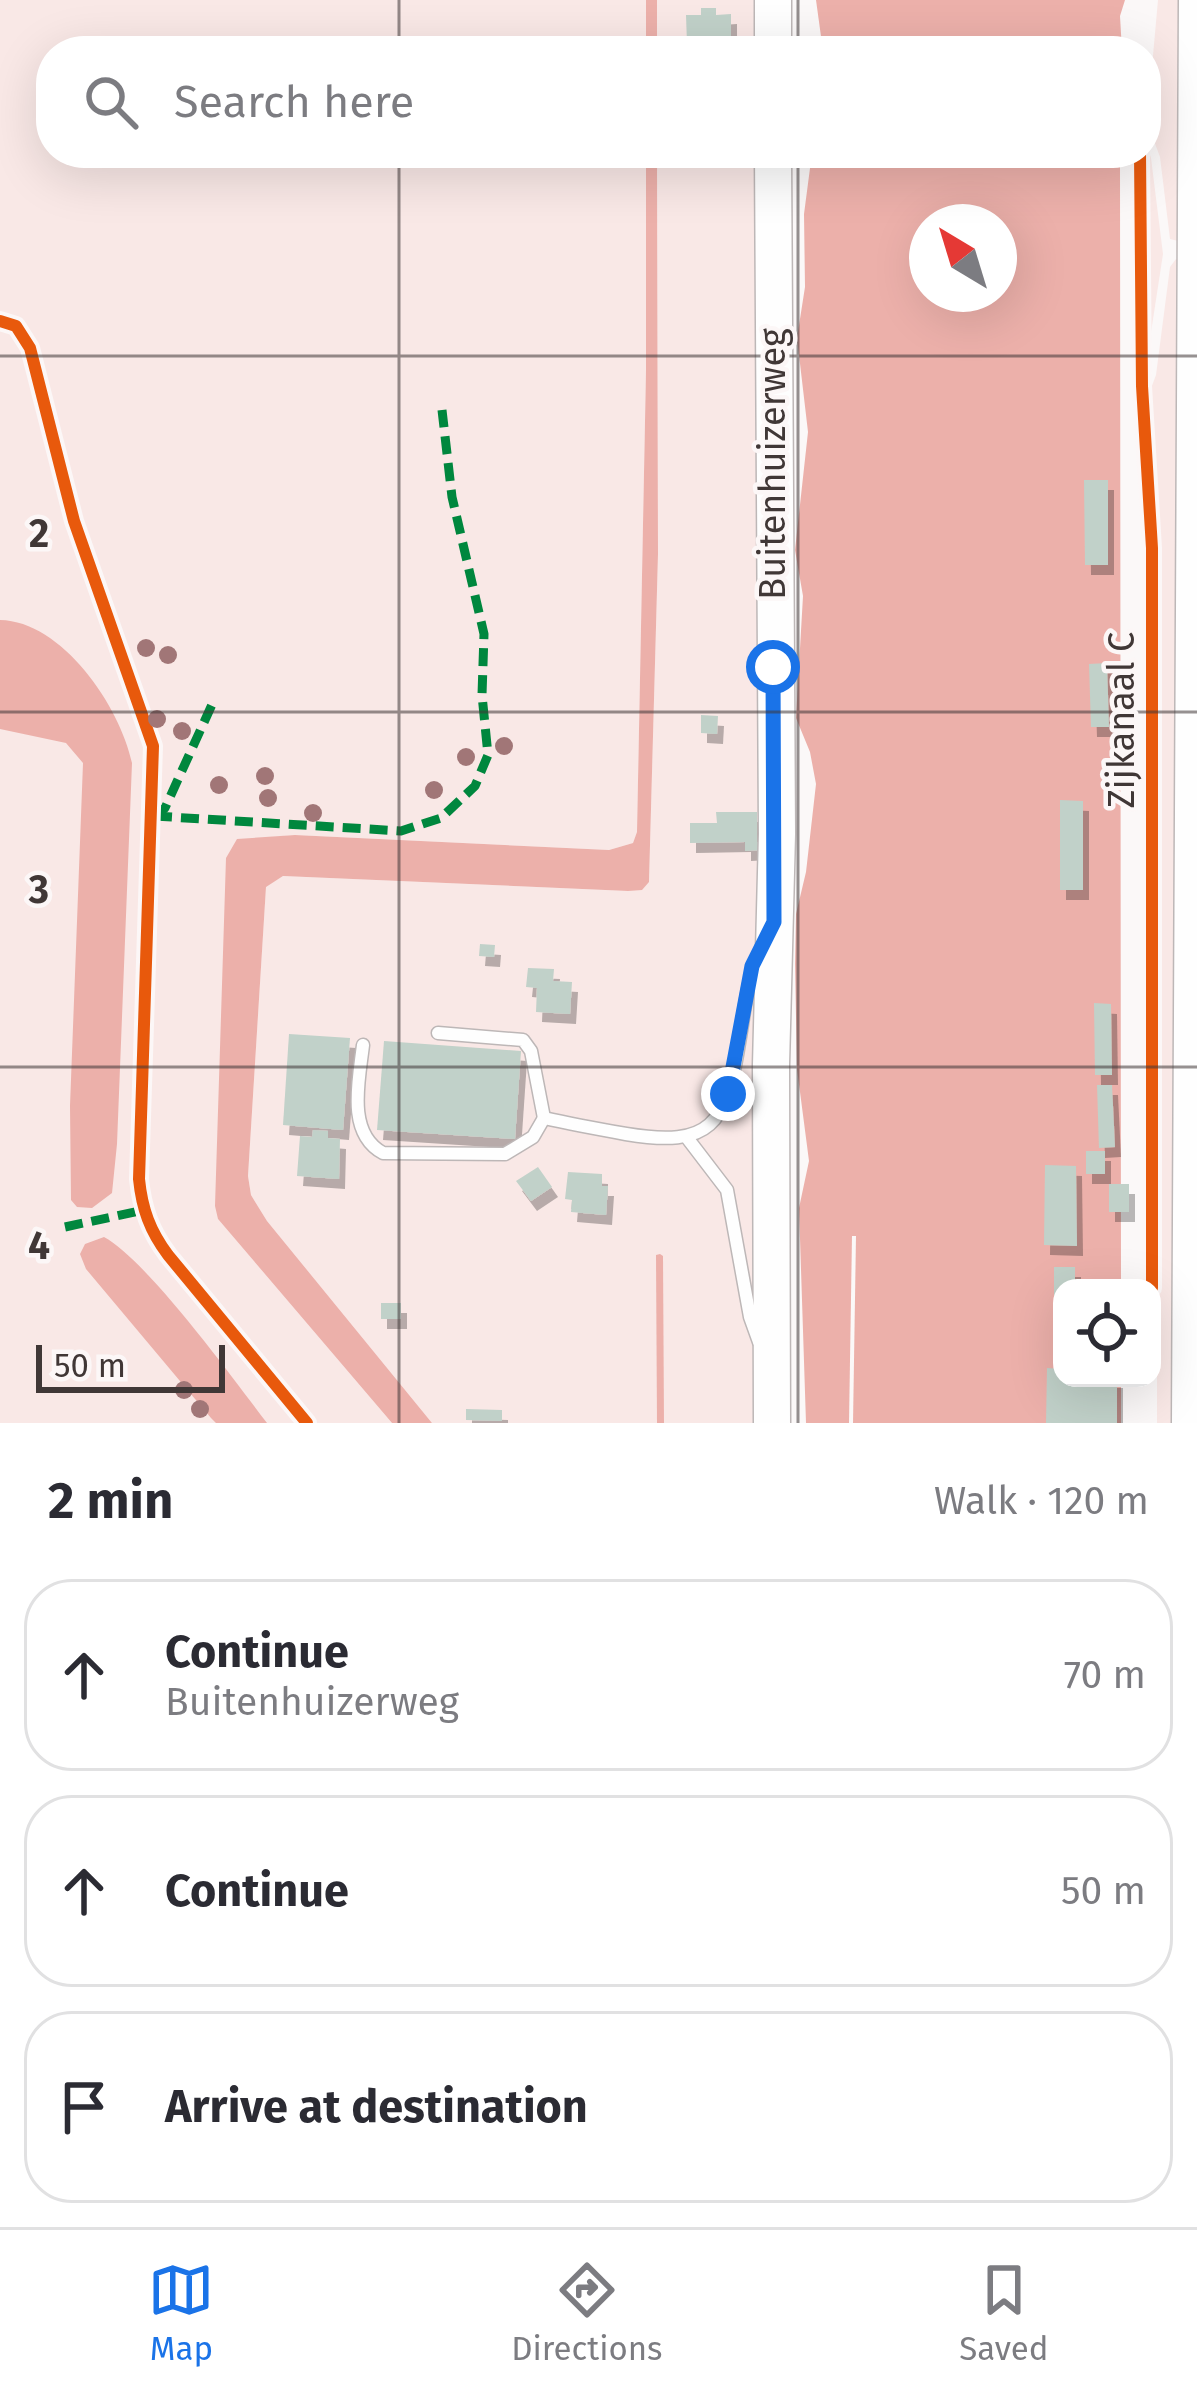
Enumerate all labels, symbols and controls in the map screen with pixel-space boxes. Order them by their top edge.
search box [36,36,1161,168]
icon: search [78,69,144,135]
text: Search here [174,75,414,129]
north arrow [909,204,1017,312]
street label: Buitenhuizerweg [751,328,795,600]
text: 2 [29,511,49,557]
street label: Zijkanaal C [1100,632,1144,808]
route start [746,640,800,694]
text: 3 [28,867,49,913]
route end [701,1067,755,1121]
text: 4 [28,1223,50,1269]
map controls [1053,1279,1161,1387]
button: locate [1053,1279,1161,1387]
scale bar [36,1339,225,1392]
text: 50 m [54,1346,126,1386]
text: 2 min [48,1470,173,1532]
text: Walk · 120 m [934,1478,1149,1524]
text: Continue [165,1625,349,1679]
icon: ahead [51,1642,117,1708]
text: 70 m [1064,1652,1146,1698]
text: Buitenhuizerweg [165,1679,459,1725]
icon: ahead [51,1858,117,1924]
text: Continue [165,1864,349,1918]
text: 50 m [1061,1868,1146,1914]
icon: arrive [51,2074,117,2140]
text: Arrive at destination [165,2080,588,2134]
tab: Map [148,2257,214,2369]
tab: Directions [511,2257,663,2369]
tab: Saved [959,2257,1049,2369]

